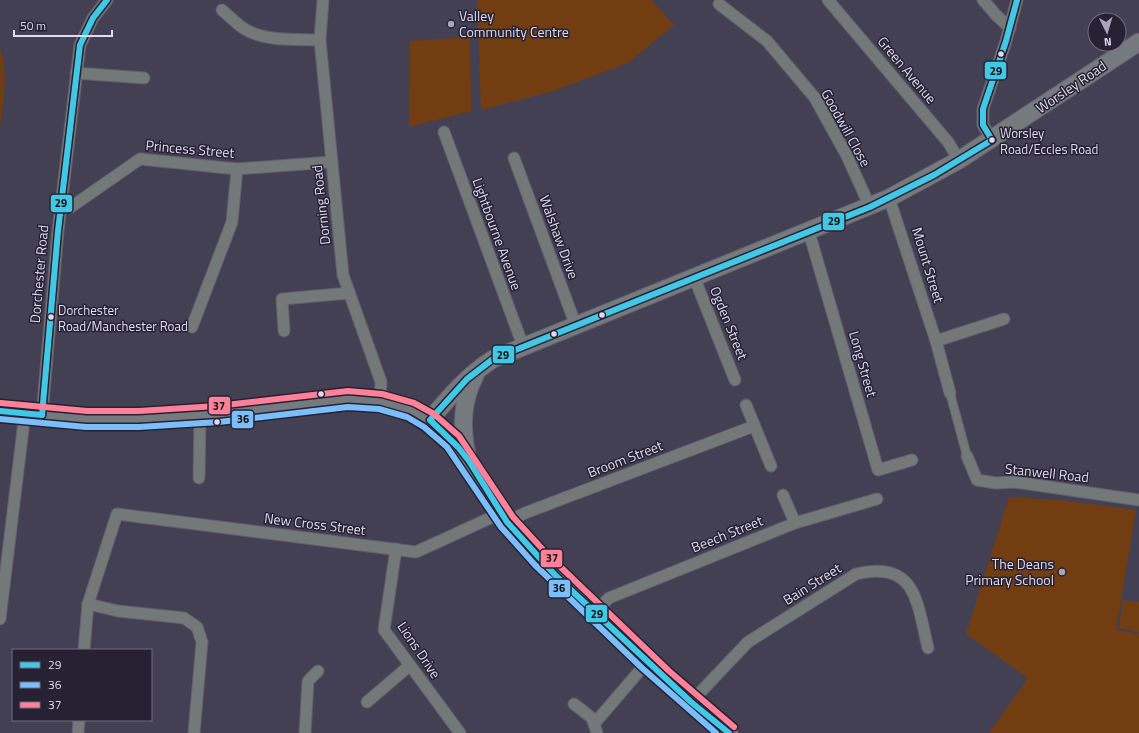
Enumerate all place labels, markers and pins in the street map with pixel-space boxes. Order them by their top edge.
place label: Valley Community Centre [459,5,569,42]
marker: Valley Community Centre [446,19,456,29]
unlabelled marker [996,49,1006,59]
place label: Worsley Road/Eccles Road [1000,123,1098,159]
marker: Worsley Road/Eccles Road [987,135,997,145]
place label: Dorchester Road/Manchester Road [58,300,188,336]
unlabelled marker [597,310,607,320]
marker: Dorchester Road/Manchester Road [46,312,56,322]
unlabelled marker [549,329,559,339]
unlabelled marker [316,389,326,399]
unlabelled marker [212,417,222,427]
place label: The Deans Primary School [965,553,1054,590]
marker: The Deans Primary School [1057,567,1067,577]

